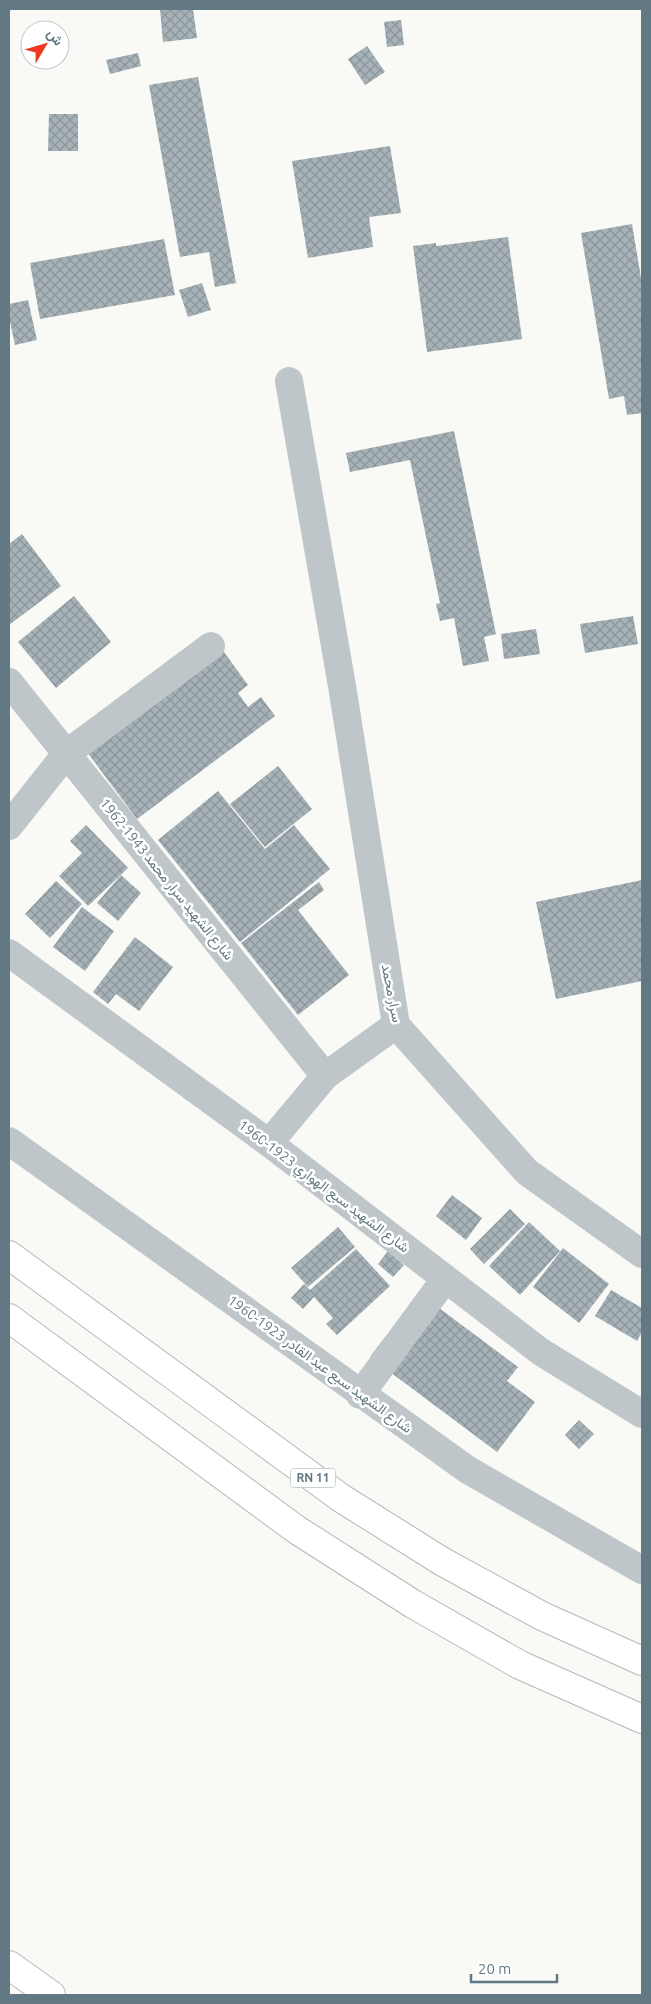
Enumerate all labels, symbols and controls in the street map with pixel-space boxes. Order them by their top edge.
north arrow [20,20,70,70]
text: ش [43,25,67,49]
street label: شارع الشهيد سرار محمد 1943-1962 [95,795,237,965]
street label: سرار محمد [378,962,406,1024]
street label: شارع الشهيد سبع الهواري 1923-1960 [233,1117,412,1259]
street label: شارع الشهيد سبع عبد القادر 1923-1960 [223,1292,415,1439]
road number: RN 11 [290,1469,336,1488]
scale bar [471,1952,557,1984]
text: 20 m [478,1960,511,1977]

